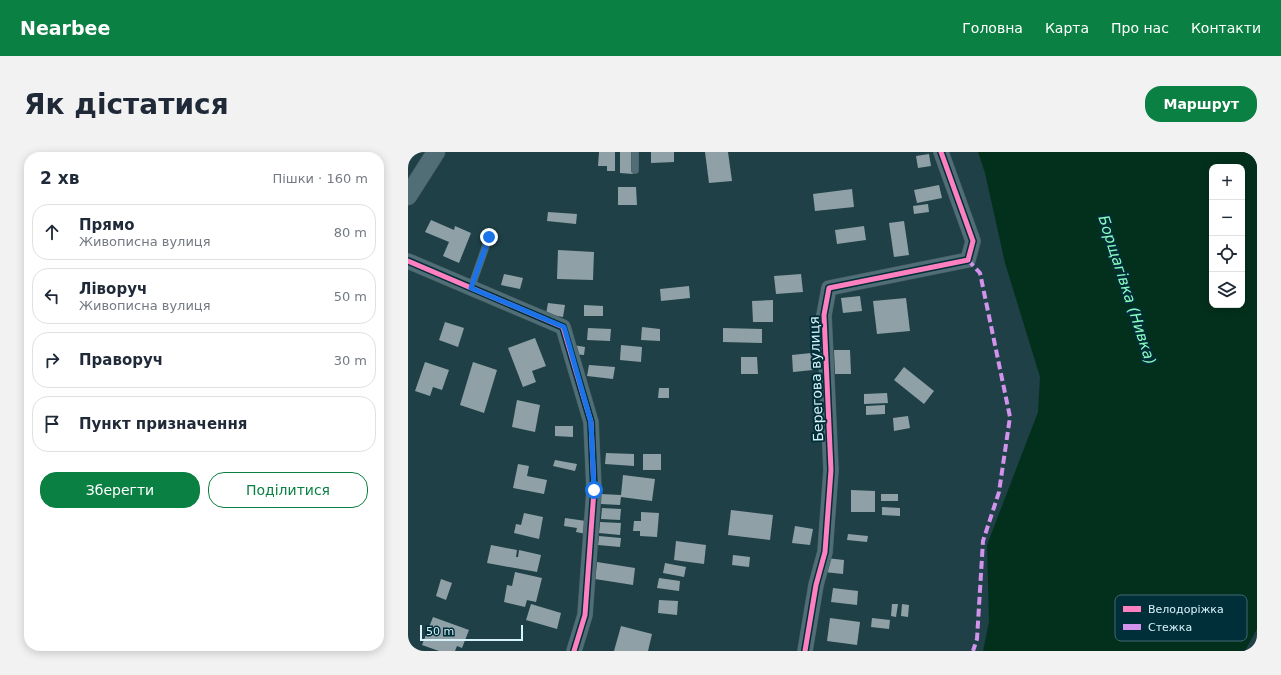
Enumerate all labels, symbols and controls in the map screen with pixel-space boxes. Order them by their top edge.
text: Nearbee [20,17,110,39]
text: Головна [962,20,1023,36]
text: Карта [1045,20,1089,36]
text: Про нас [1111,20,1169,36]
text: Контакти [1191,20,1261,36]
button: Маршрут [1145,86,1257,122]
text: Як дістатися [24,88,229,121]
map controls [1209,164,1245,308]
button: + [1209,164,1245,200]
text: 2 хв [40,168,79,188]
text: Пішки · 160 m [272,171,368,186]
button: − [1209,200,1245,236]
water label: Борщагівка (Нивка) [1094,213,1160,367]
text: Прямо [79,216,135,234]
icon: ahead [41,221,63,243]
text: 80 m [334,225,367,240]
route end [480,228,498,246]
text: Живописна вулиця [79,234,211,249]
button: locate [1209,236,1245,272]
button: layers [1209,272,1245,308]
text: Ліворуч [79,280,147,298]
icon: left [41,285,63,307]
text: 50 m [334,289,367,304]
text: Живописна вулиця [79,298,211,313]
street label: Берегова вулиця [806,316,826,442]
icon: right [41,349,63,371]
text: Праворуч [79,351,163,369]
text: 30 m [334,353,367,368]
icon: arrive [41,413,63,435]
text: Пункт призначення [79,415,247,433]
button: Зберегти [40,472,200,508]
button: Поділитися [208,472,368,508]
route start [585,481,603,499]
legend [1115,595,1247,641]
text: Велодоріжка [1148,603,1224,616]
text: Стежка [1148,621,1192,634]
scale bar [420,623,523,642]
text: 50 m [426,625,454,638]

